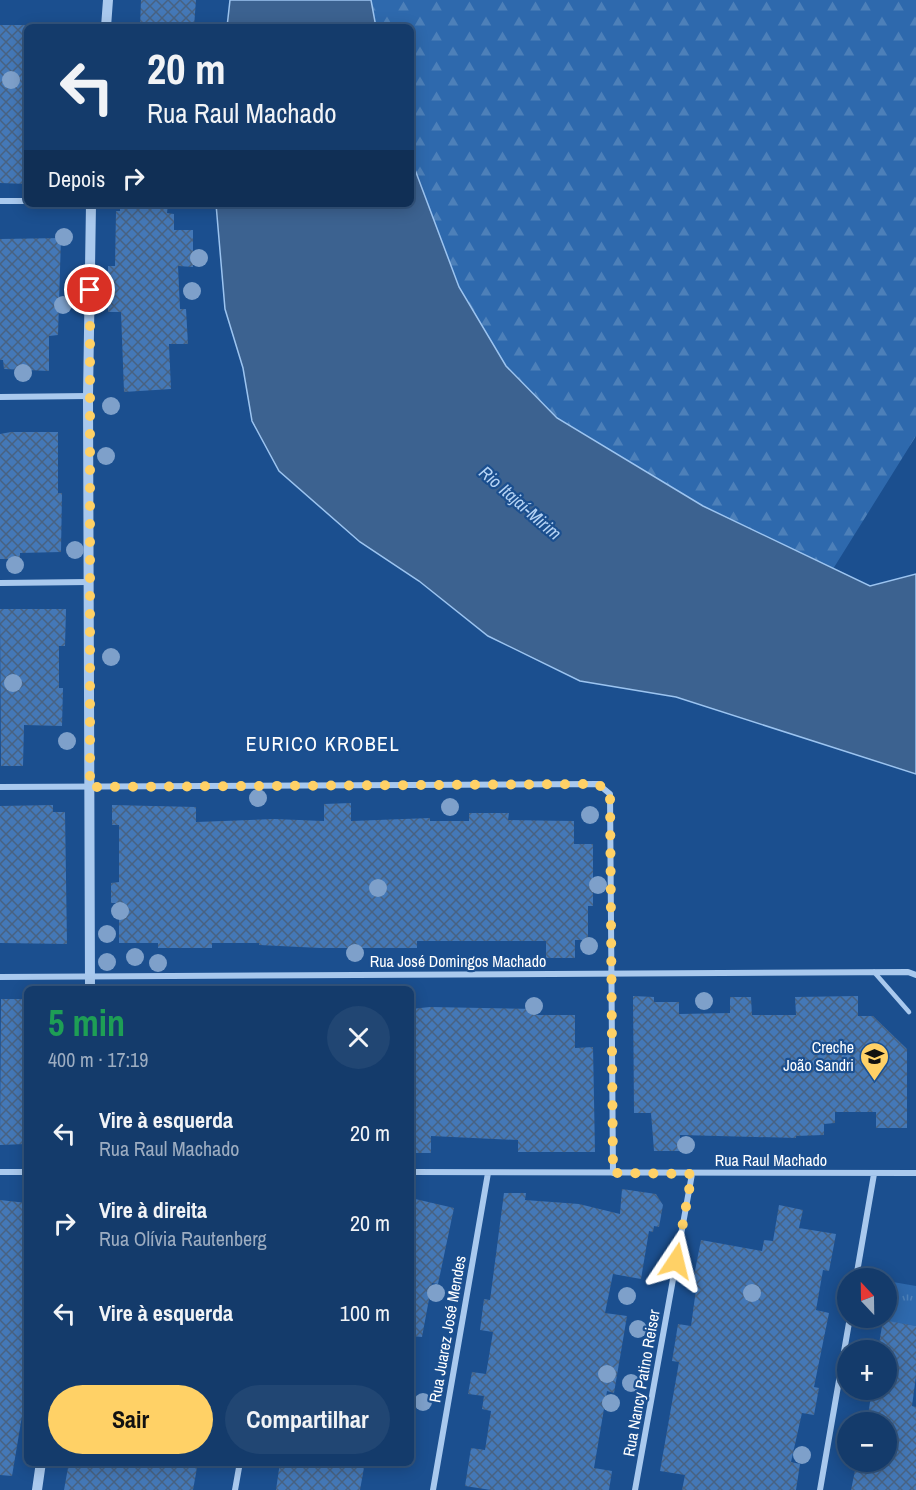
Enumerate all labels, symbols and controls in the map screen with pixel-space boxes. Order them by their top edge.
text: 20 m [147,41,226,97]
icon: left [48,48,126,126]
text: Rua Raul Machado [147,95,337,131]
icon: right [117,162,150,195]
text: Depois [48,164,105,194]
pin [64,264,115,315]
icon: arrive [73,273,106,306]
water label: Rio Itajaí-Mirim [474,460,567,545]
district label: EURICO KROBEL [246,730,400,757]
street label: Rua José Domingos Machado [370,950,546,972]
text: 5 min [48,999,125,1047]
button: close [327,1006,390,1069]
place label: Creche João Sandri [783,1036,854,1076]
school or university icon: Creche João Sandri [859,1040,891,1082]
text: 400 m · 17:19 [48,1046,148,1073]
text: Vire à esquerda [99,1105,233,1135]
icon: left [48,1117,81,1150]
text: 20 m [350,1118,390,1148]
text: Rua Raul Machado [99,1135,239,1162]
street label: Rua Raul Machado [715,1149,827,1171]
text: Vire à direita [99,1195,207,1225]
icon: right [48,1207,81,1240]
text: 20 m [350,1208,390,1238]
text: Rua Olívia Rautenberg [99,1225,267,1252]
position arrow [644,1229,708,1293]
street label: Rua Juarez José Mendes [423,1254,471,1404]
north arrow [837,1268,897,1328]
map controls [837,1268,897,1472]
icon: left [48,1297,81,1330]
text: Vire à esquerda [99,1298,233,1328]
text: 100 m [340,1298,390,1328]
street label: Rua Nancy Patino Reiser [617,1307,665,1458]
button: + [837,1340,897,1400]
button: Sair [48,1385,213,1454]
button: Compartilhar [225,1385,390,1454]
button: − [837,1412,897,1472]

